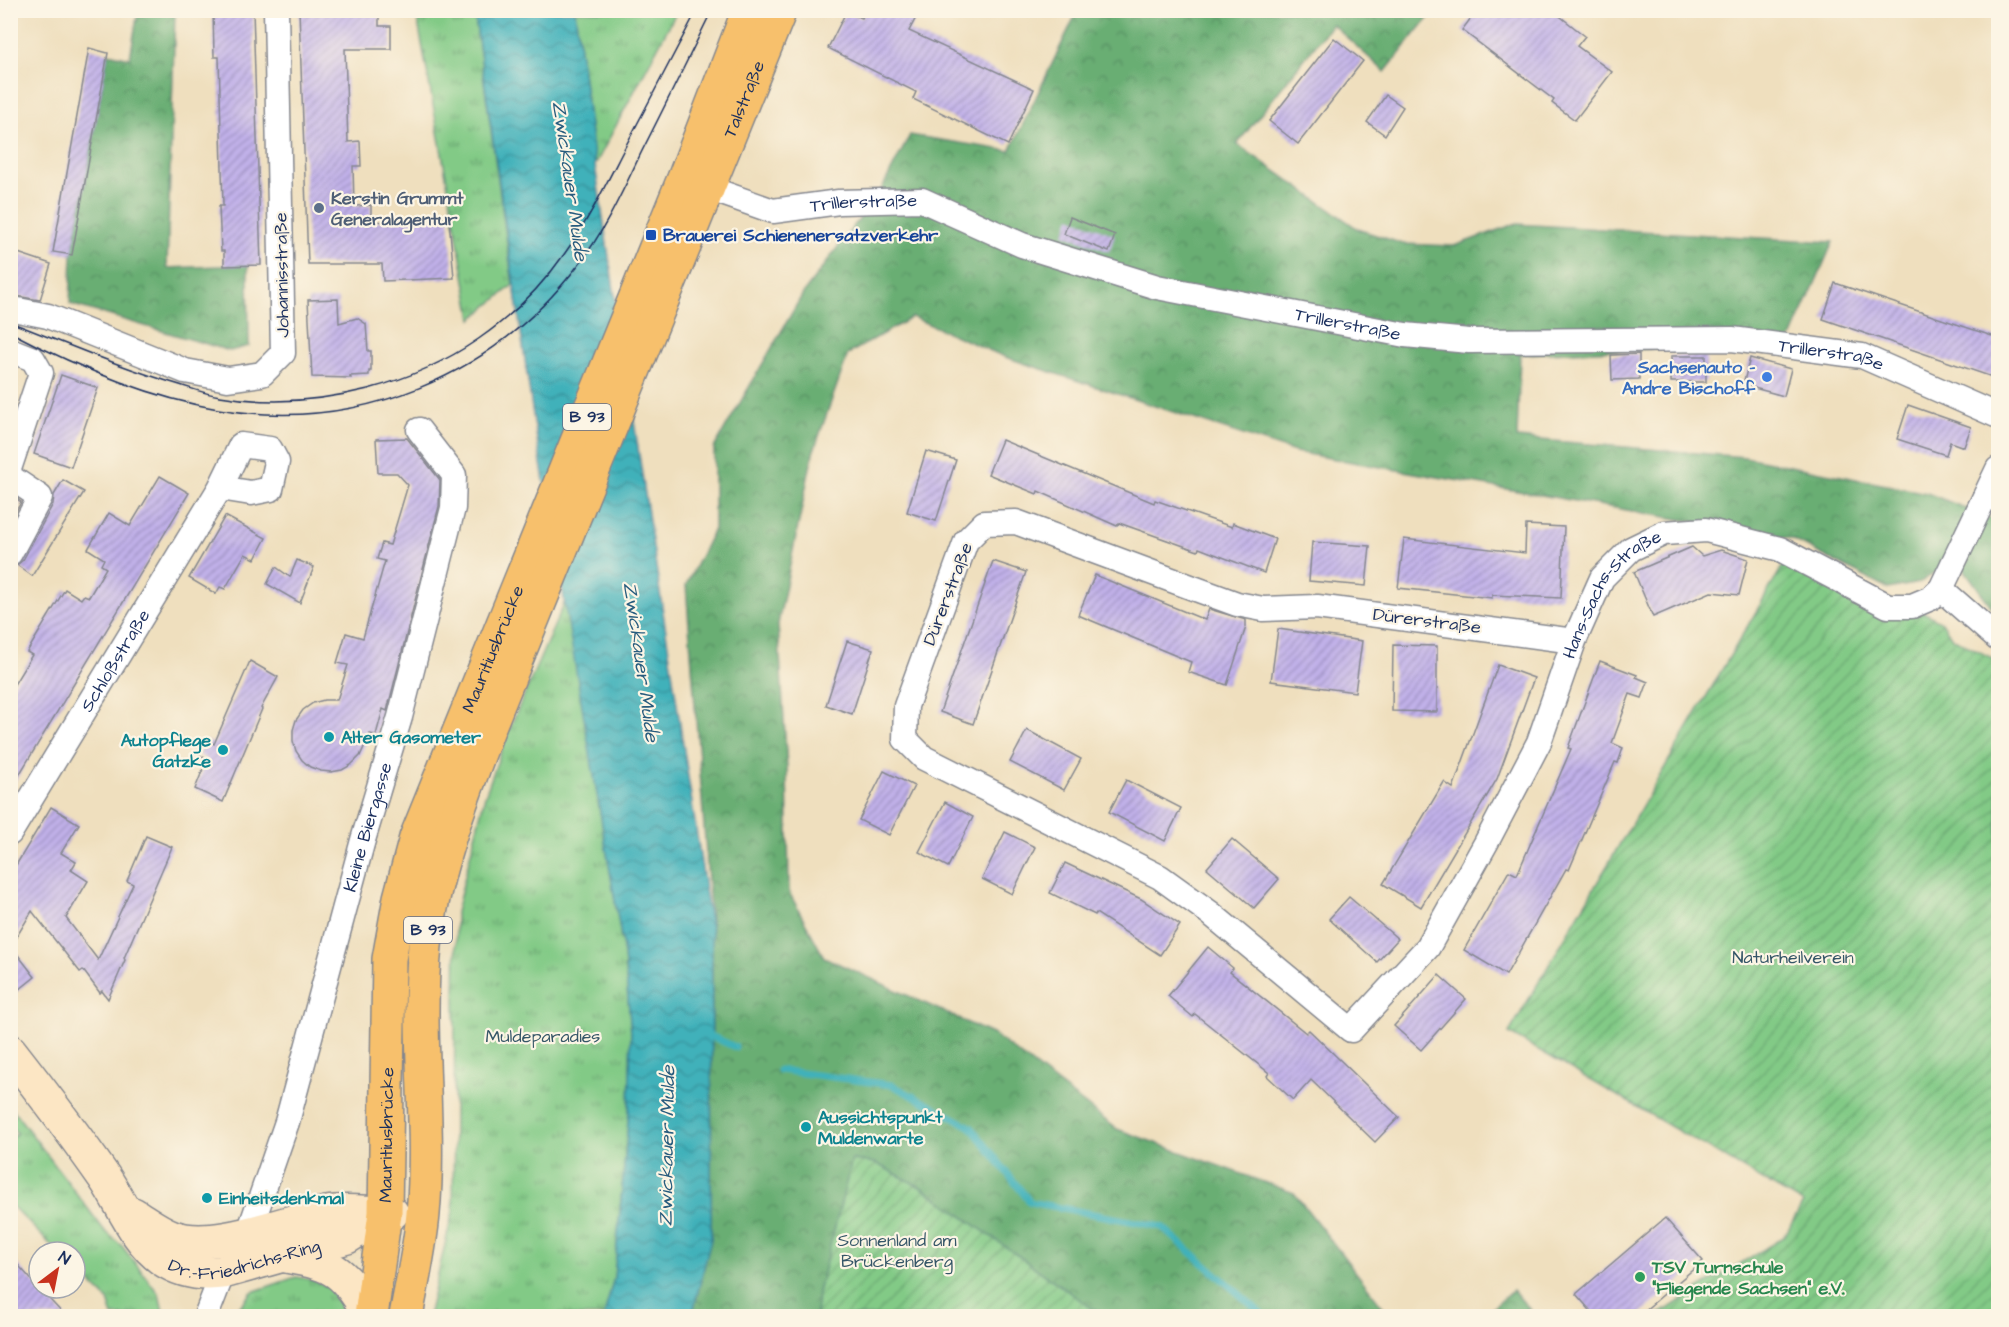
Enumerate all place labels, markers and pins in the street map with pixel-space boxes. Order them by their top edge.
place label: Kerstin Grummt Generalagentur [331,186,464,233]
marker: Kerstin Grummt Generalagentur [312,201,326,215]
place label: Brauerei Schienenersatzverkehr [663,223,938,248]
marker: Brauerei Schienenersatzverkehr [644,228,658,242]
place label: Sachsenauto - Andre Bischoff [1622,355,1756,401]
marker: Sachsenauto - Andre Bischoff [1760,370,1774,384]
place label: Alter Gasometer [341,725,481,750]
place label: Autopflege Gatzke [121,728,211,774]
marker: Alter Gasometer [322,730,336,744]
marker: Autopflege Gatzke [216,743,230,757]
place label: Aussichtspunkt Muldenwarte [818,1105,943,1151]
marker: Aussichtspunkt Muldenwarte [799,1120,813,1134]
place label: Einheitsdenkmal [219,1186,344,1211]
marker: Einheitsdenkmal [200,1191,214,1205]
place label: TSV Turnschule "Fliegende Sachsen" e.V. [1651,1255,1845,1302]
marker: TSV Turnschule "Fliegende Sachsen" e.V. [1633,1270,1647,1284]

